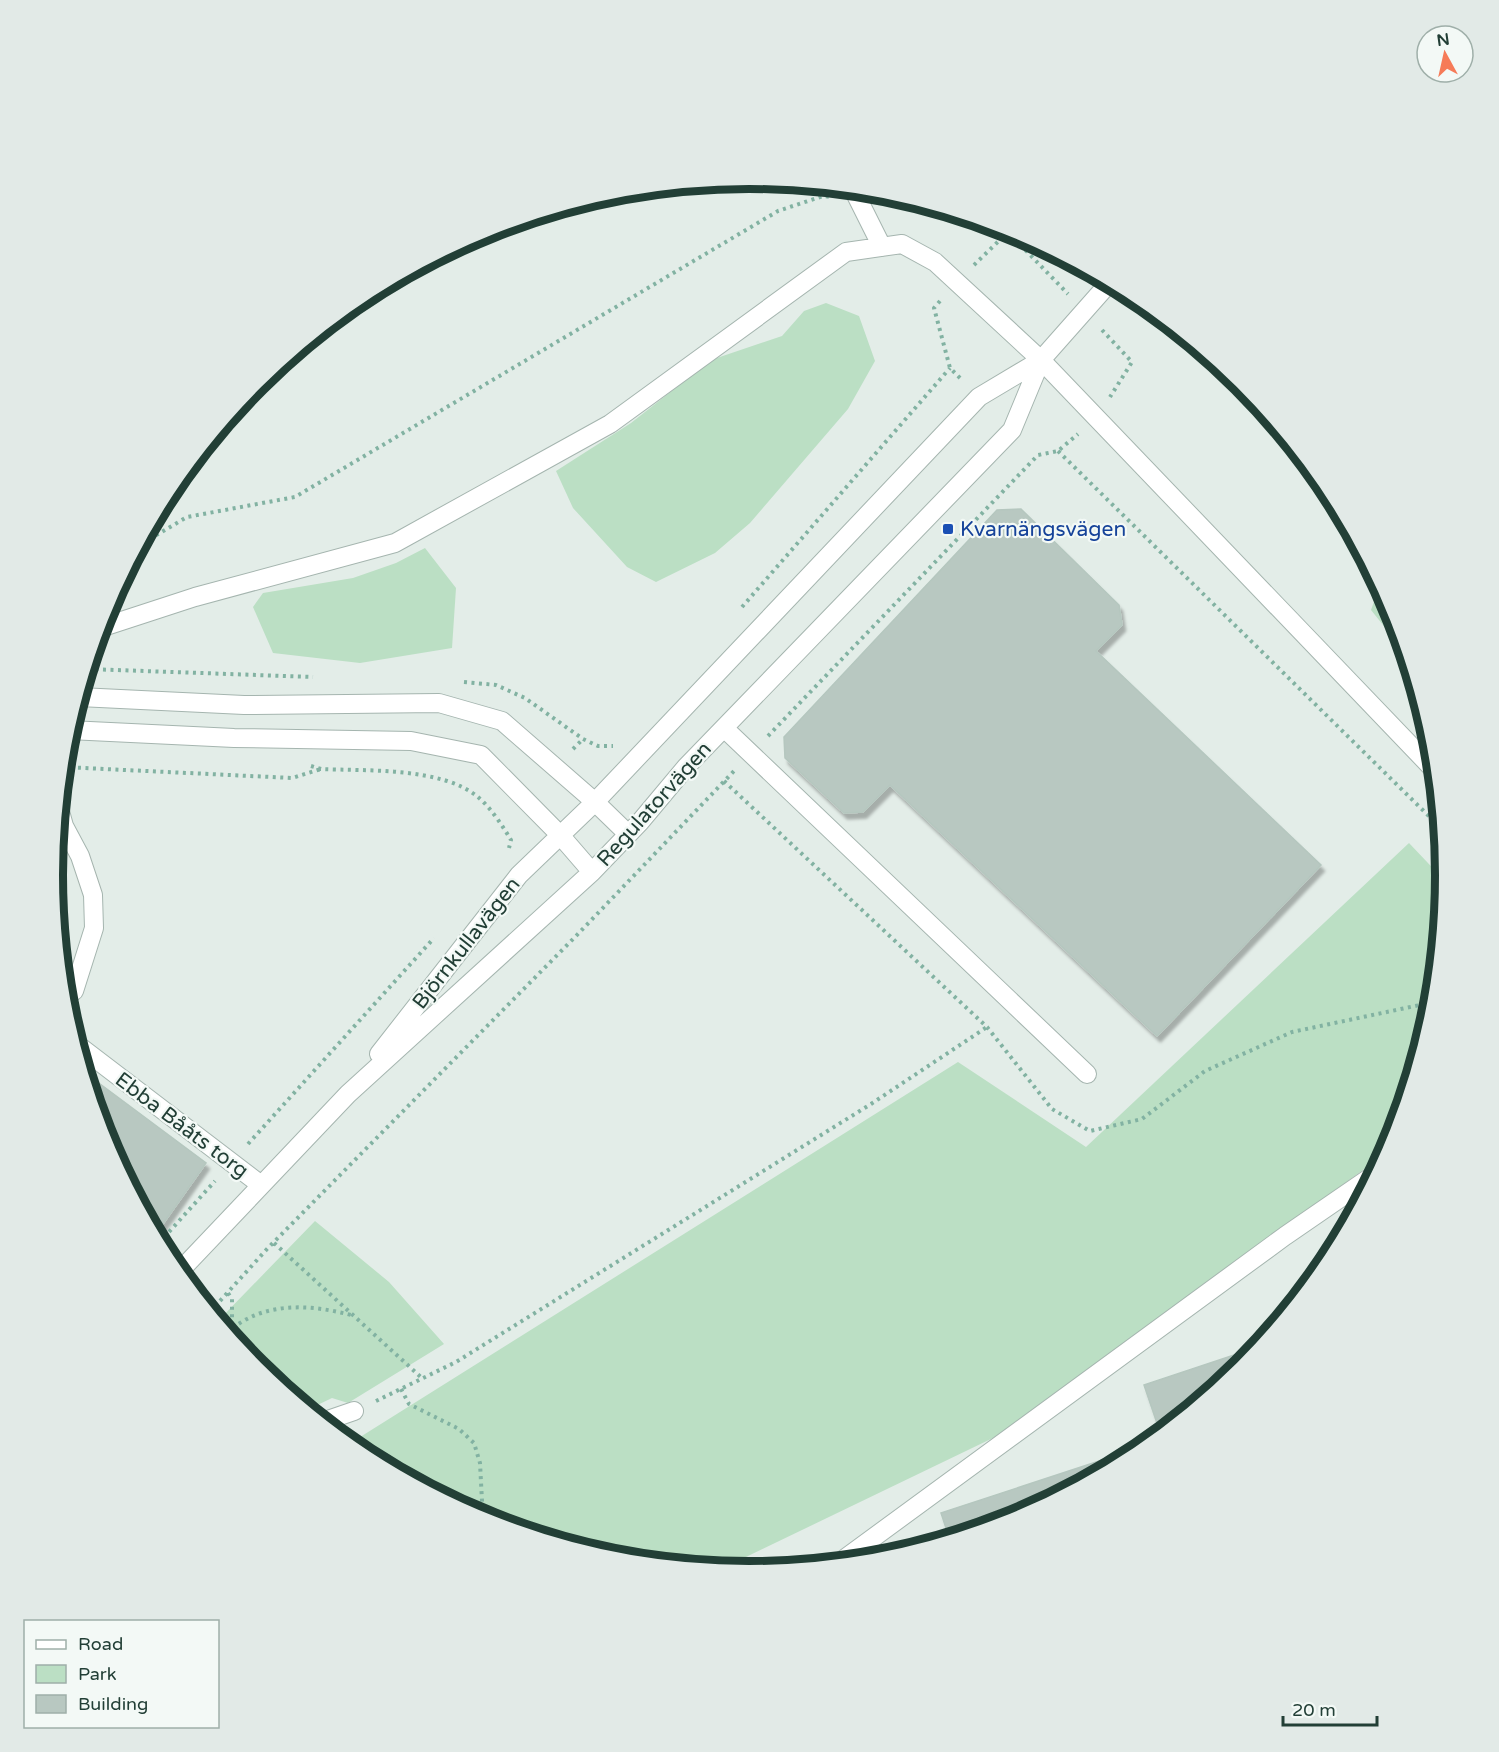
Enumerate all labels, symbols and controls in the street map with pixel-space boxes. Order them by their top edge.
north arrow [1415,24,1475,84]
text: N [1435,29,1451,51]
place label: Kvarnängsvägen [960,517,1126,542]
marker: Kvarnängsvägen [941,522,955,536]
street label: Regulatorvägen [592,737,717,872]
street label: Björnkullavägen [407,872,526,1014]
street label: Ebba Bååts torg [110,1067,253,1184]
legend [24,1620,219,1728]
text: Road [78,1633,123,1655]
text: Park [78,1663,117,1685]
scale bar [1283,1689,1378,1727]
text: Building [78,1693,148,1715]
text: 20 m [1292,1699,1336,1721]

